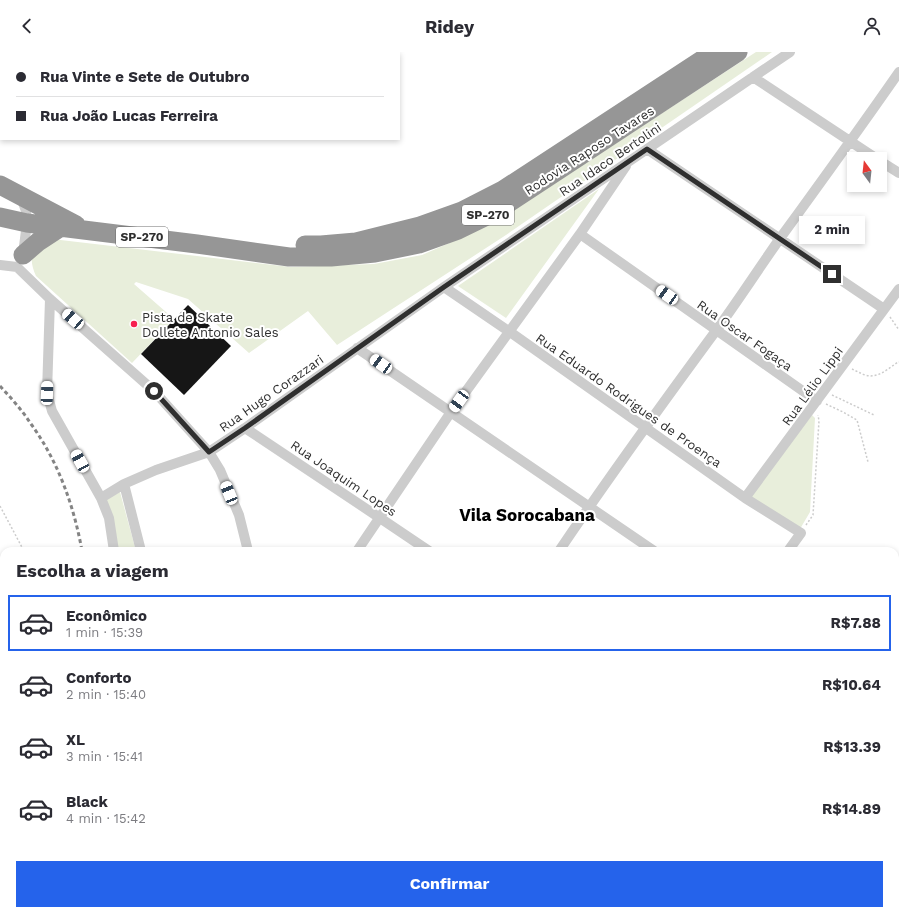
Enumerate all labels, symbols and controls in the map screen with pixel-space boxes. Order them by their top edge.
icon: back [16,15,38,37]
icon: person [861,15,883,37]
text: Ridey [425,16,474,37]
text: Rua Vinte e Sete de Outubro [40,68,249,86]
street label: Rodovia Raposo Tavares [522,103,657,198]
text: Rua João Lucas Ferreira [40,107,218,125]
street label: Rua Idaco Bertolini [556,120,664,199]
north arrow [847,152,887,192]
map controls [847,152,887,192]
road number: SP-270 [462,205,514,225]
callout: 2 min [799,216,865,244]
text: 2 min [814,222,850,237]
road number: SP-270 [116,227,168,247]
route end [823,265,841,283]
car [654,283,680,307]
street label: Rua Oscar Fogaça [694,297,796,374]
car [60,307,86,331]
place label: Pista de Skate Dollete Antonio Sales [142,310,279,340]
marker: Pista de Skate Dollete Antonio Sales [129,319,139,329]
street label: Rua Eduardo Rodrigues de Proença [533,330,725,471]
street label: Rua Lélio Lippi [779,344,846,429]
street label: Rua Hugo Corazzari [216,352,326,435]
car [368,352,394,376]
car [41,381,53,405]
route start [145,382,163,400]
car [447,388,471,414]
street label: Rua Joaquim Lopes [288,437,400,520]
car [69,448,91,474]
car [219,480,239,506]
district label: Vila Sorocabana [459,505,595,525]
text: Escolha a viagem [16,560,169,581]
icon: car [18,605,54,641]
text: Econômico [66,607,147,625]
text: R$7.88 [831,614,881,632]
text: 1 min · 15:39 [66,625,143,640]
icon: car [18,667,54,703]
text: Conforto [66,669,131,687]
text: R$10.64 [822,676,881,694]
text: 2 min · 15:40 [66,687,146,702]
icon: car [18,729,54,765]
text: XL [66,731,85,749]
text: R$13.39 [823,738,881,756]
text: 3 min · 15:41 [66,749,143,764]
icon: car [18,791,54,827]
text: Black [66,793,108,811]
text: R$14.89 [822,800,881,818]
text: 4 min · 15:42 [66,811,146,826]
button: Confirmar [16,861,883,907]

